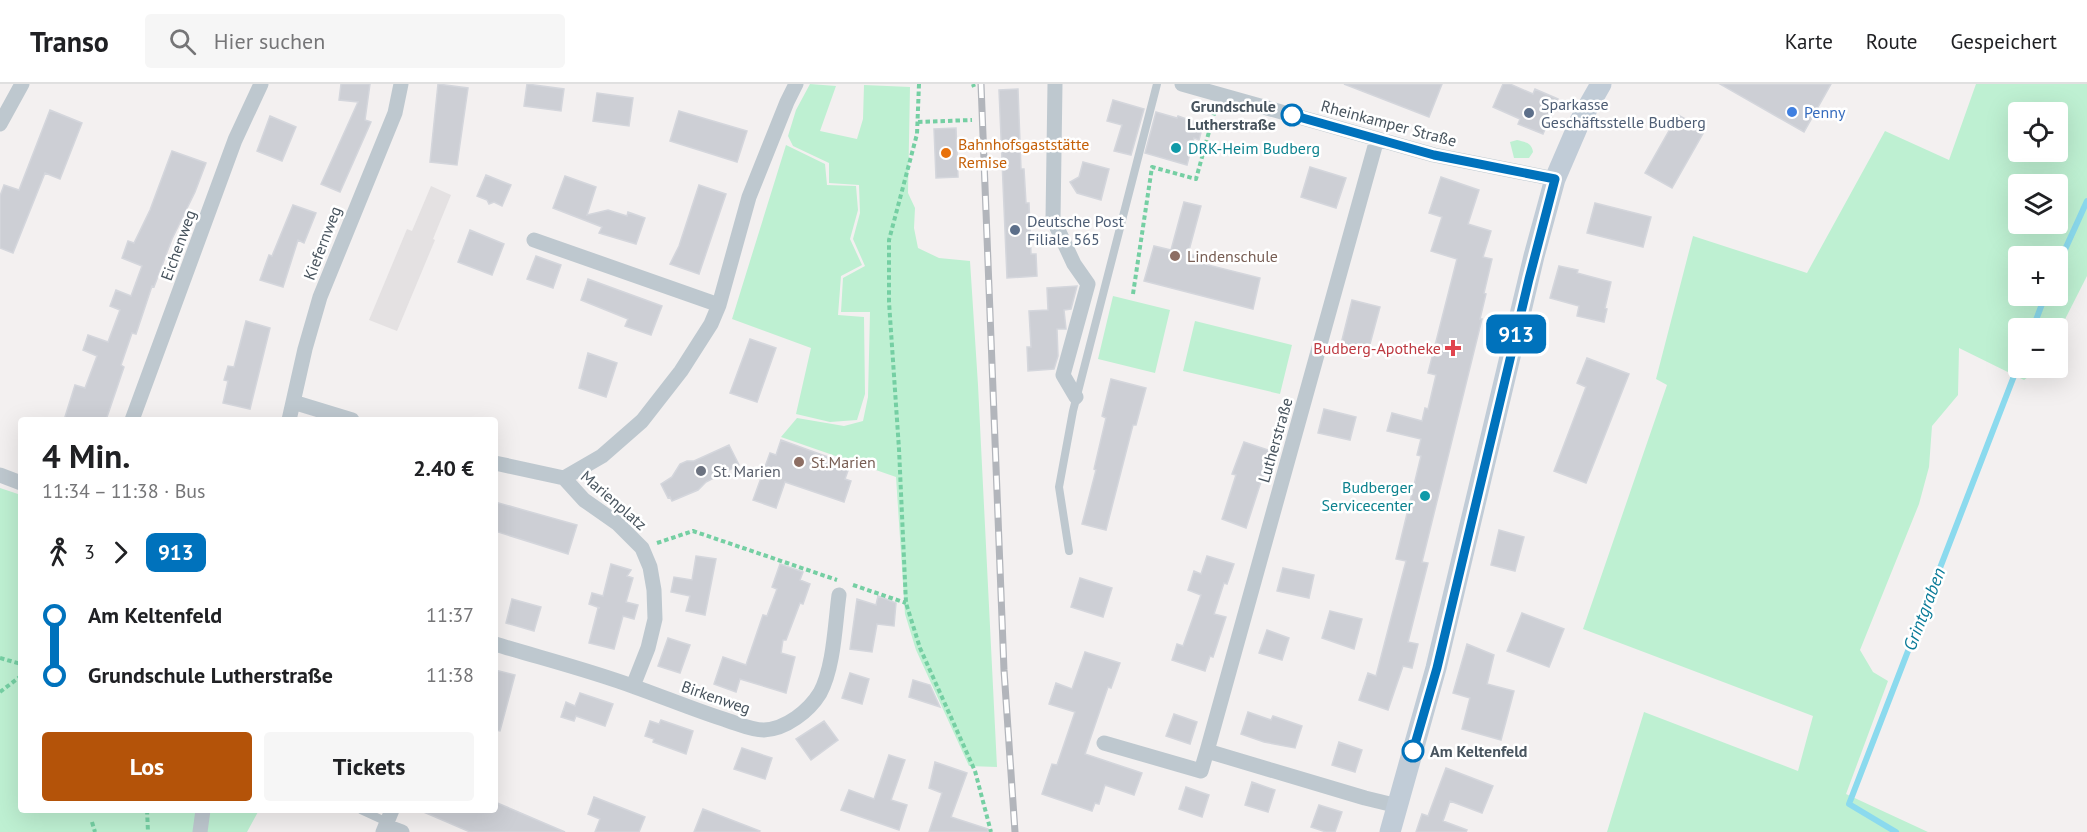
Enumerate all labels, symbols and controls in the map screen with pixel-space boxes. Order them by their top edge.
search box [145,14,565,68]
text: Transo [30,23,109,60]
icon: search [166,25,199,58]
text: Hier suchen [214,27,325,55]
text: Karte [1785,28,1833,55]
text: Route [1866,28,1917,55]
text: Gespeichert [1950,28,2057,55]
place label: Sparkasse Geschäftsstelle Budberg [1541,94,1706,132]
street label: Rheinkamper Straße [1319,95,1459,151]
place label: Grundschule Lutherstraße [1187,96,1276,134]
place label: Penny [1804,102,1846,122]
map controls [2008,102,2068,378]
button: locate [2008,102,2068,162]
marker: Grundschule Lutherstraße [1281,104,1303,126]
marker: Penny [1785,105,1799,119]
marker: Sparkasse Geschäftsstelle Budberg [1522,106,1536,120]
place label: Bahnhofsgaststätte Remise [958,134,1089,172]
place label: DRK-Heim Budberg [1188,138,1320,158]
marker: DRK-Heim Budberg [1169,141,1183,155]
marker: Bahnhofsgaststätte Remise [939,146,953,160]
button: layers [2008,174,2068,234]
street label: Kiefernweg [299,203,345,283]
street label: Eichenweg [156,207,200,283]
place label: Deutsche Post Filiale 565 [1027,211,1124,249]
marker: Deutsche Post Filiale 565 [1008,223,1022,237]
place label: Lindenschule [1187,246,1278,266]
button: + [2008,246,2068,306]
marker: Lindenschule [1168,249,1182,263]
line badge: 913 [1482,314,1550,354]
button: − [2008,318,2068,378]
text: 913 [1498,321,1534,348]
place label: Budberg-Apotheke [1313,338,1441,358]
marker: Budberg-Apotheke [1446,341,1460,355]
street label: Lutherstraße [1253,395,1297,485]
text: 4 Min. [42,434,130,477]
place label: St.Marien [811,452,876,472]
text: 2.40 € [413,454,474,482]
marker: St.Marien [792,455,806,469]
place label: St. Marien [713,461,781,481]
marker: St. Marien [694,464,708,478]
street label: Marienplatz [577,466,651,534]
place label: Budberger Servicecenter [1322,477,1414,515]
text: 11:34 – 11:38 · Bus [42,478,206,504]
marker: Budberger Servicecenter [1418,489,1432,503]
icon: walk [42,536,75,569]
icon: forward [104,536,137,569]
text: 3 [84,539,95,565]
text: 913 [158,539,194,566]
water label: Grintgraben [1898,564,1950,654]
text: Am Keltenfeld [88,601,222,629]
text: 11:37 [426,602,474,628]
text: Grundschule Lutherstraße [88,661,333,689]
text: 11:38 [426,662,474,688]
street label: Birkenweg [679,676,753,718]
button: Los [42,732,252,801]
button: Tickets [264,732,474,801]
marker: Am Keltenfeld [1402,740,1424,762]
place label: Am Keltenfeld [1430,741,1527,761]

